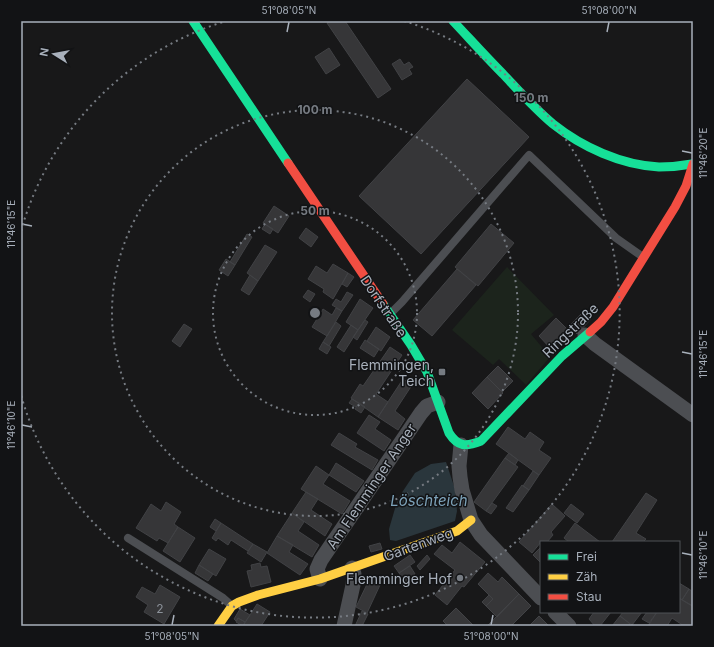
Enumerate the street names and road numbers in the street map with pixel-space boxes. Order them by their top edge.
street label: Dorfstraße [357,272,411,340]
street label: Ringstraße [539,299,601,361]
street label: Am Flemminger Anger [323,420,419,552]
street label: Gartenweg [381,524,455,564]

